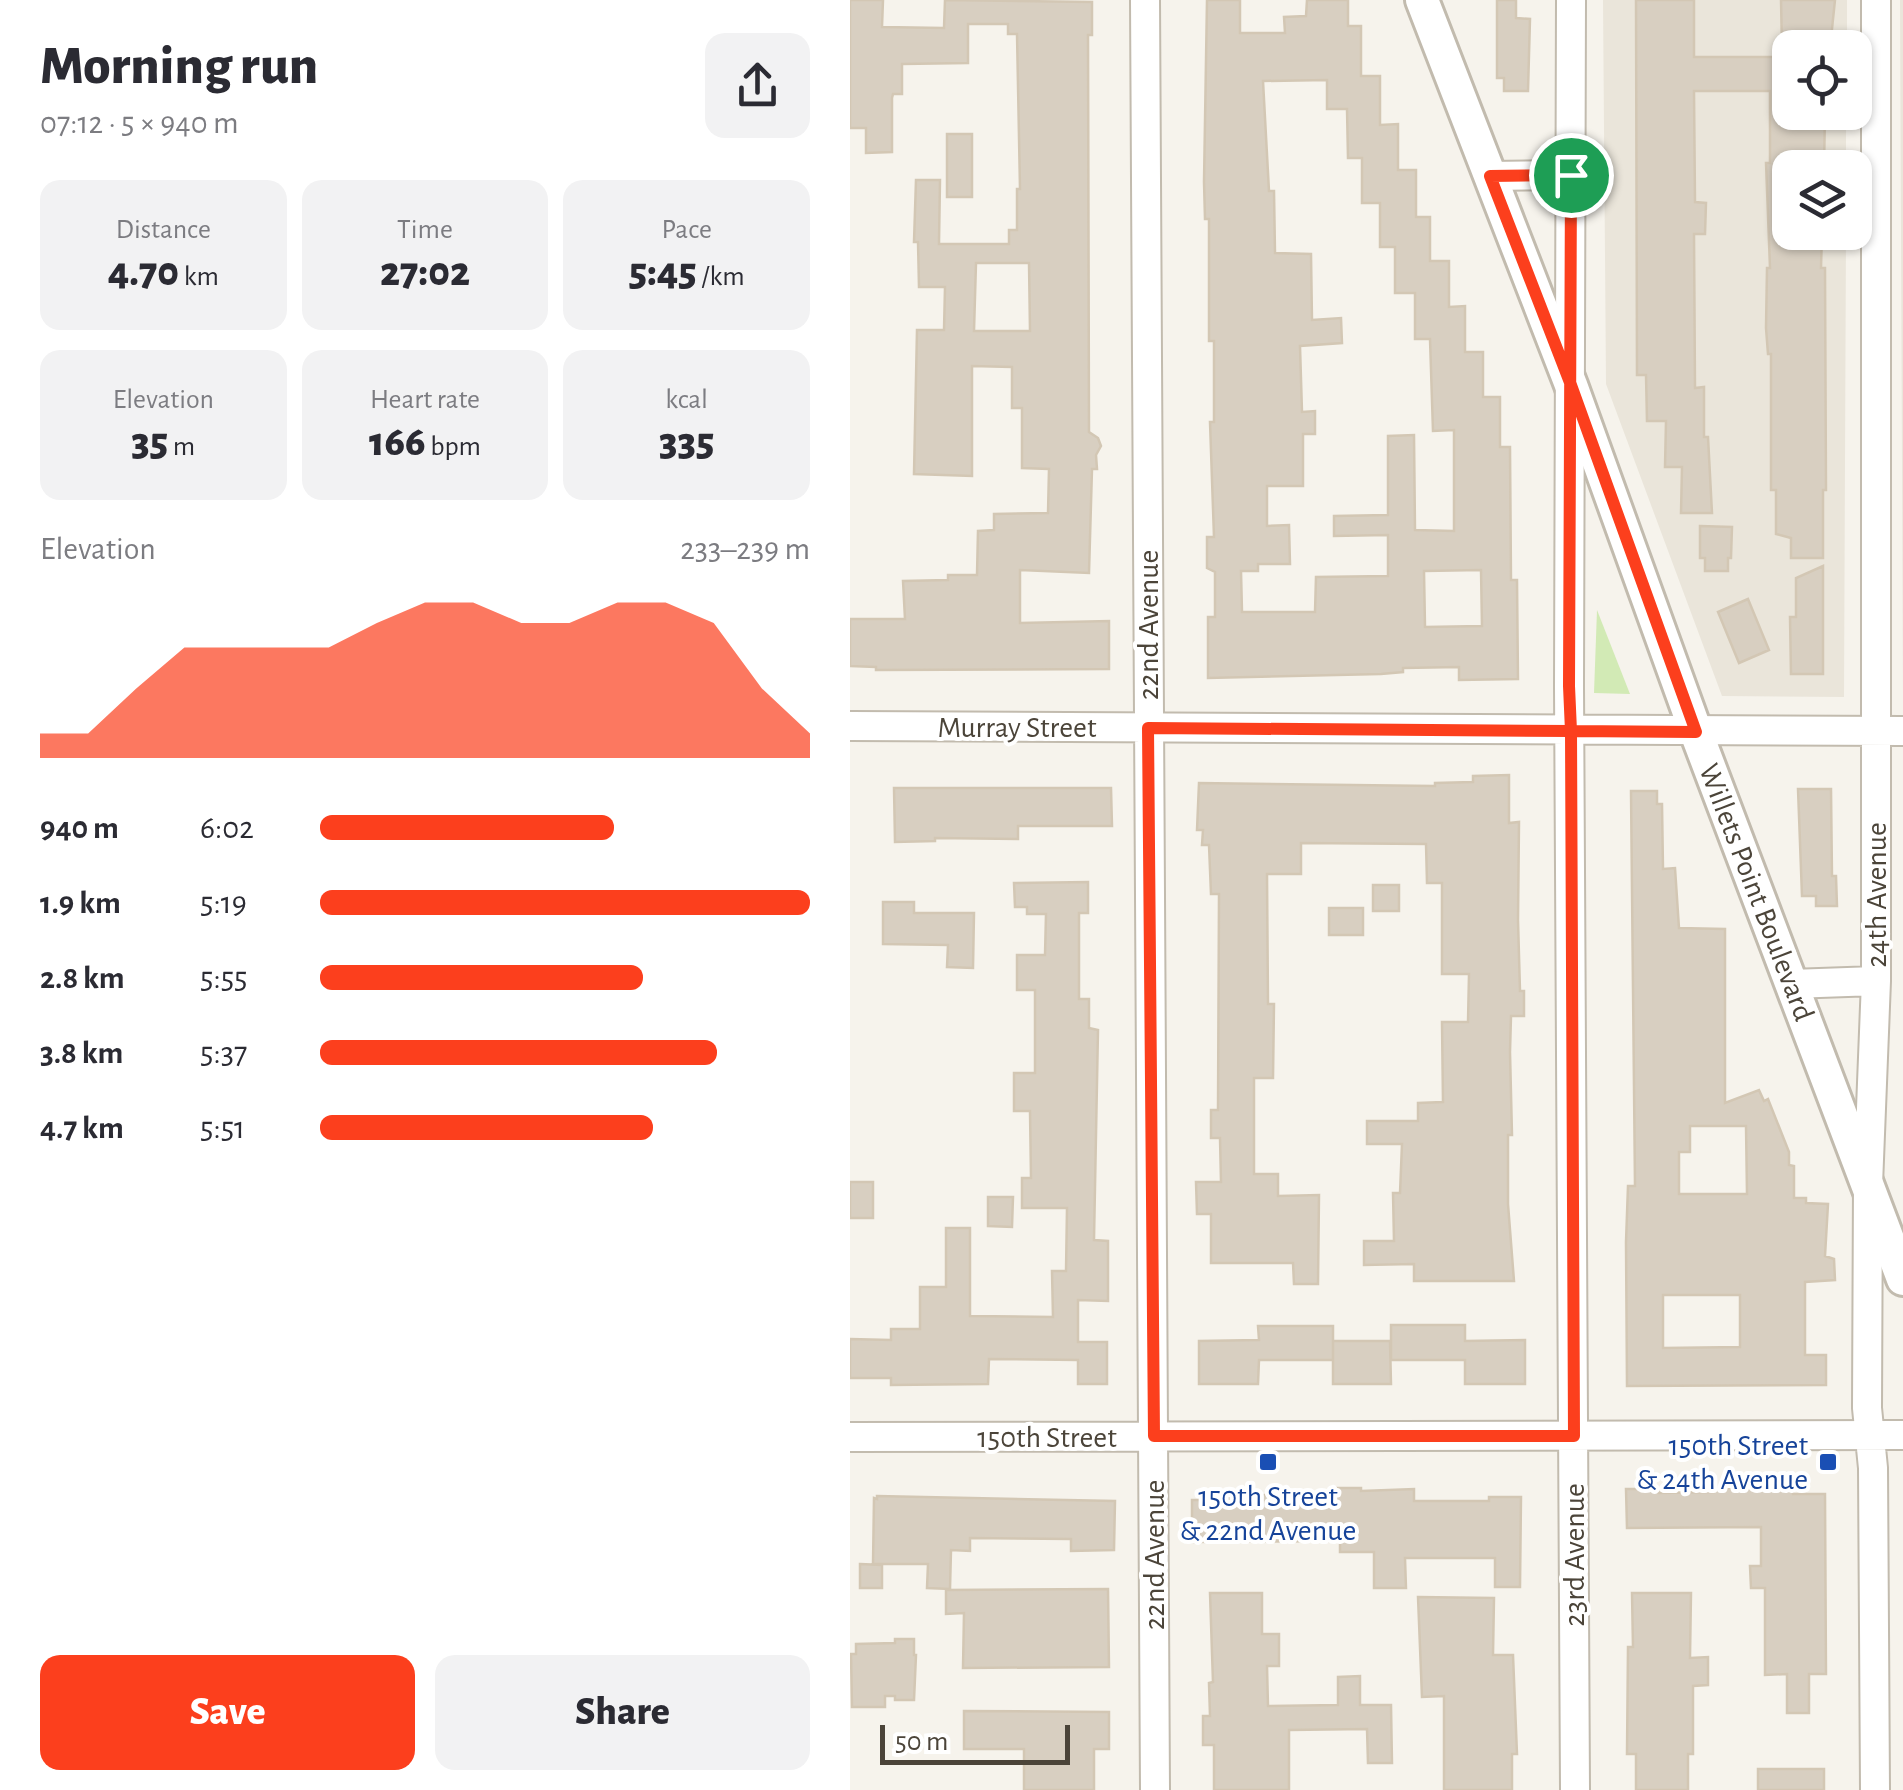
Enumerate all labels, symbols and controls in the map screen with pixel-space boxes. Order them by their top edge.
map controls [1772,30,1872,250]
button: locate [1772,30,1872,130]
button: share [705,33,810,138]
text: Morning run [40,39,318,94]
text: 07:12 · 5 × 940 m [40,107,239,139]
pin [1529,133,1614,218]
icon: arrive [1544,148,1599,203]
button: layers [1772,150,1872,250]
text: Distance [116,216,211,244]
text: Time [397,216,453,244]
text: Pace [661,216,712,244]
text: 4.70 [108,251,179,293]
text: 27:02 [380,251,470,293]
text: 5:45 [629,251,697,293]
text: km [179,263,219,291]
text: /km [697,263,745,291]
text: Elevation [113,386,214,414]
text: Heart rate [370,386,480,414]
text: kcal [665,386,708,414]
text: 35 [131,421,168,463]
text: 166 [369,421,426,463]
text: 335 [659,421,714,463]
text: m [168,433,195,461]
text: bpm [426,433,481,461]
text: Elevation [40,533,156,565]
text: 233–239 m [680,533,810,565]
street label: 22nd Avenue [1134,550,1164,700]
street label: Murray Street [938,713,1097,743]
street label: Willets Point Boulevard [1693,760,1819,1025]
text: 940 m [40,812,119,844]
text: 6:02 [200,812,254,844]
street label: 24th Avenue [1862,822,1892,968]
text: 1.9 km [40,887,121,919]
text: 5:19 [200,887,247,919]
text: 2.8 km [40,962,125,994]
text: 5:55 [200,962,247,994]
text: 3.8 km [40,1037,123,1069]
text: 5:37 [200,1037,247,1069]
text: 4.7 km [40,1112,124,1144]
text: 5:51 [200,1112,245,1144]
street label: 150th Street [977,1423,1117,1453]
place label: 150th Street & 24th Avenue [1637,1431,1808,1495]
marker: 150th Street & 22nd Avenue [1257,1451,1279,1473]
marker: 150th Street & 24th Avenue [1817,1451,1839,1473]
street label: 22nd Avenue [1140,1480,1170,1630]
place label: 150th Street & 22nd Avenue [1180,1482,1356,1546]
street label: 23rd Avenue [1560,1483,1590,1627]
button: Save [40,1655,415,1770]
button: Share [435,1655,810,1770]
scale bar [880,1720,1070,1764]
text: 50 m [895,1728,949,1756]

